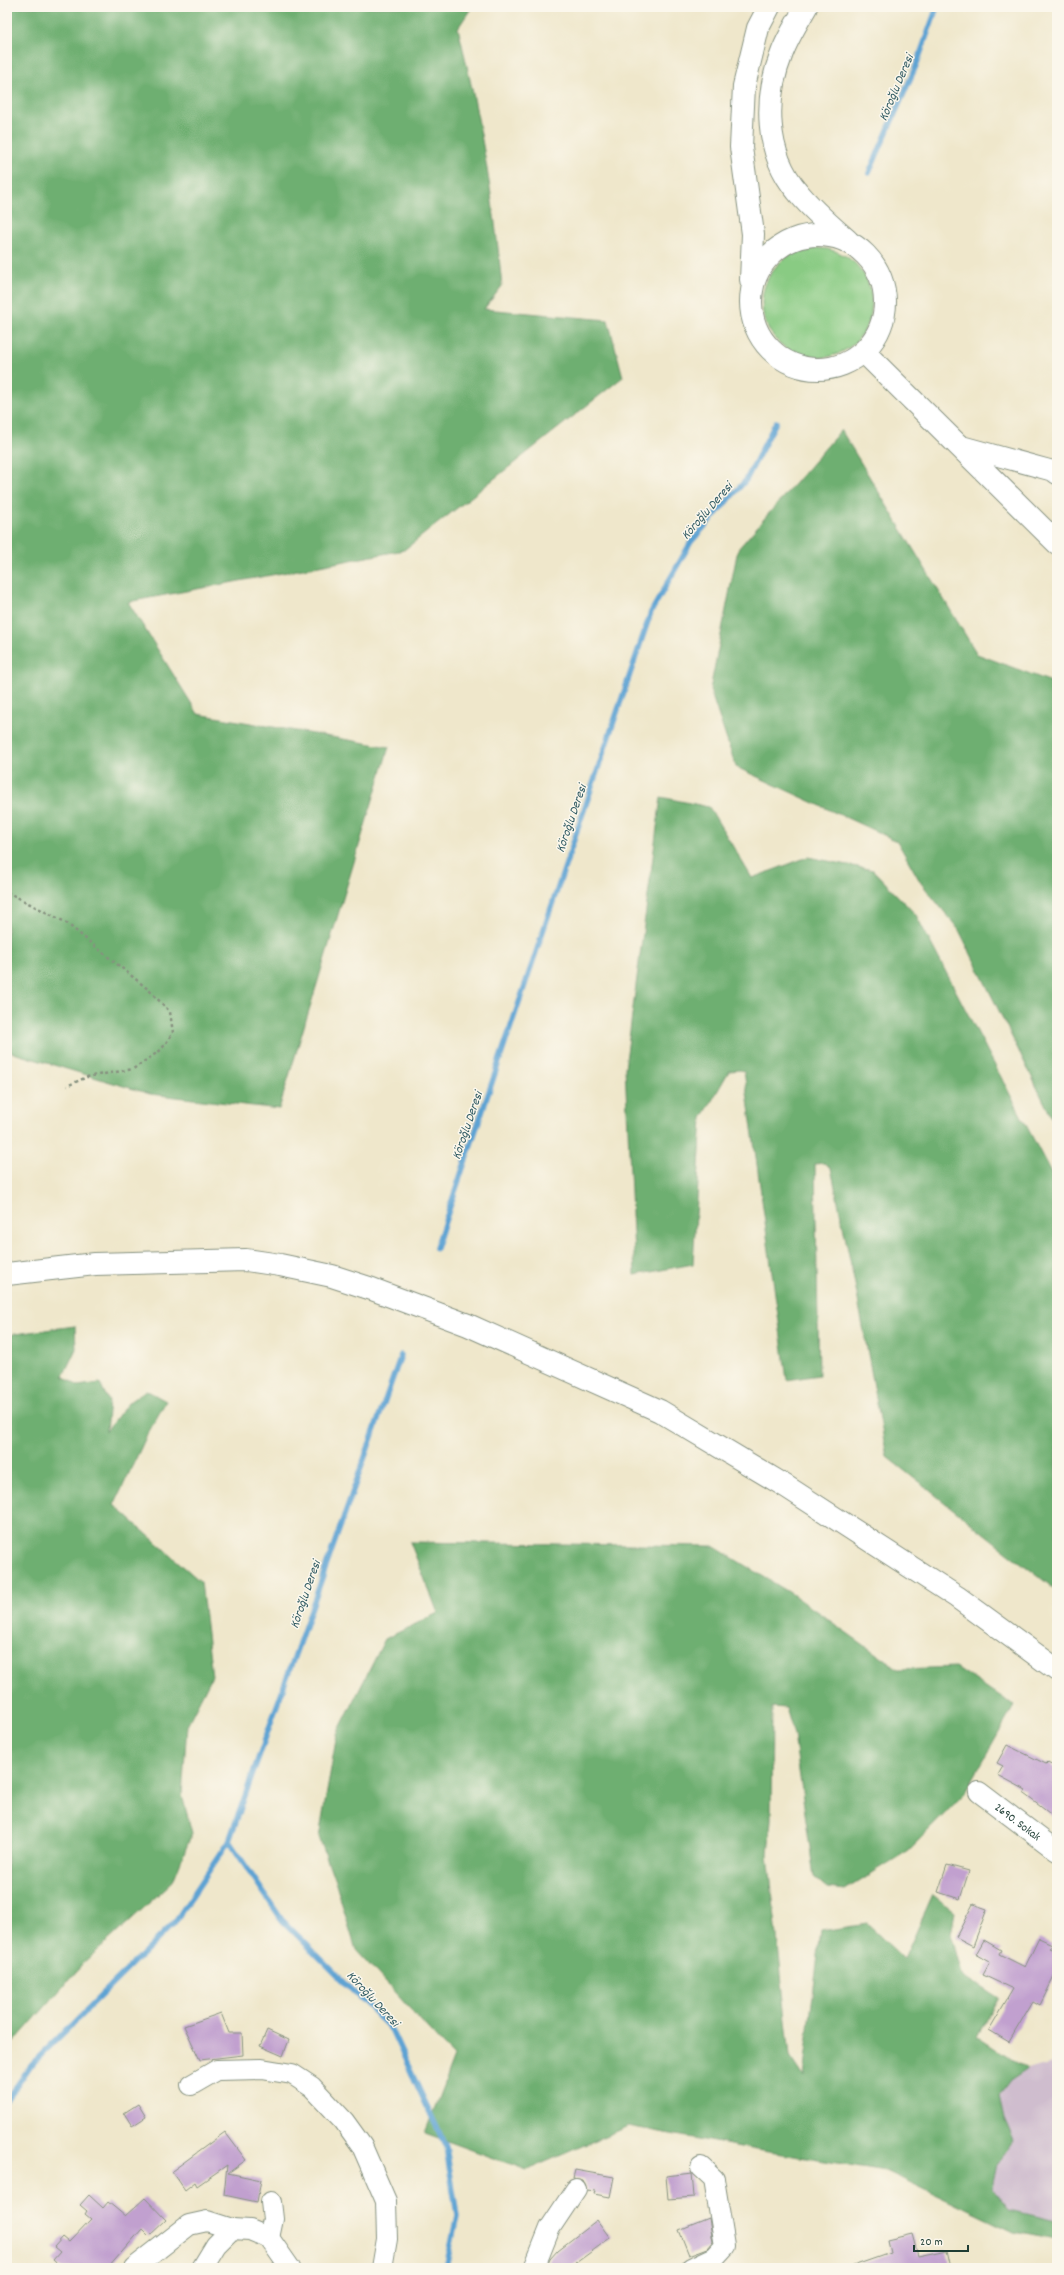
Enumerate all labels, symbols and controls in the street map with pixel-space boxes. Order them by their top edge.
water label: Köroğlu Deresi [875,49,921,124]
water label: Köroğlu Deresi [678,477,740,545]
water label: Köroğlu Deresi [552,780,594,855]
water label: Köroğlu Deresi [448,1087,490,1162]
water label: Köroğlu Deresi [286,1556,328,1631]
street label: 2690. Sokak [990,1800,1044,1846]
water label: Köroğlu Deresi [341,1967,405,2034]
scale bar [914,2227,968,2253]
text: 20 m [920,2234,943,2251]

